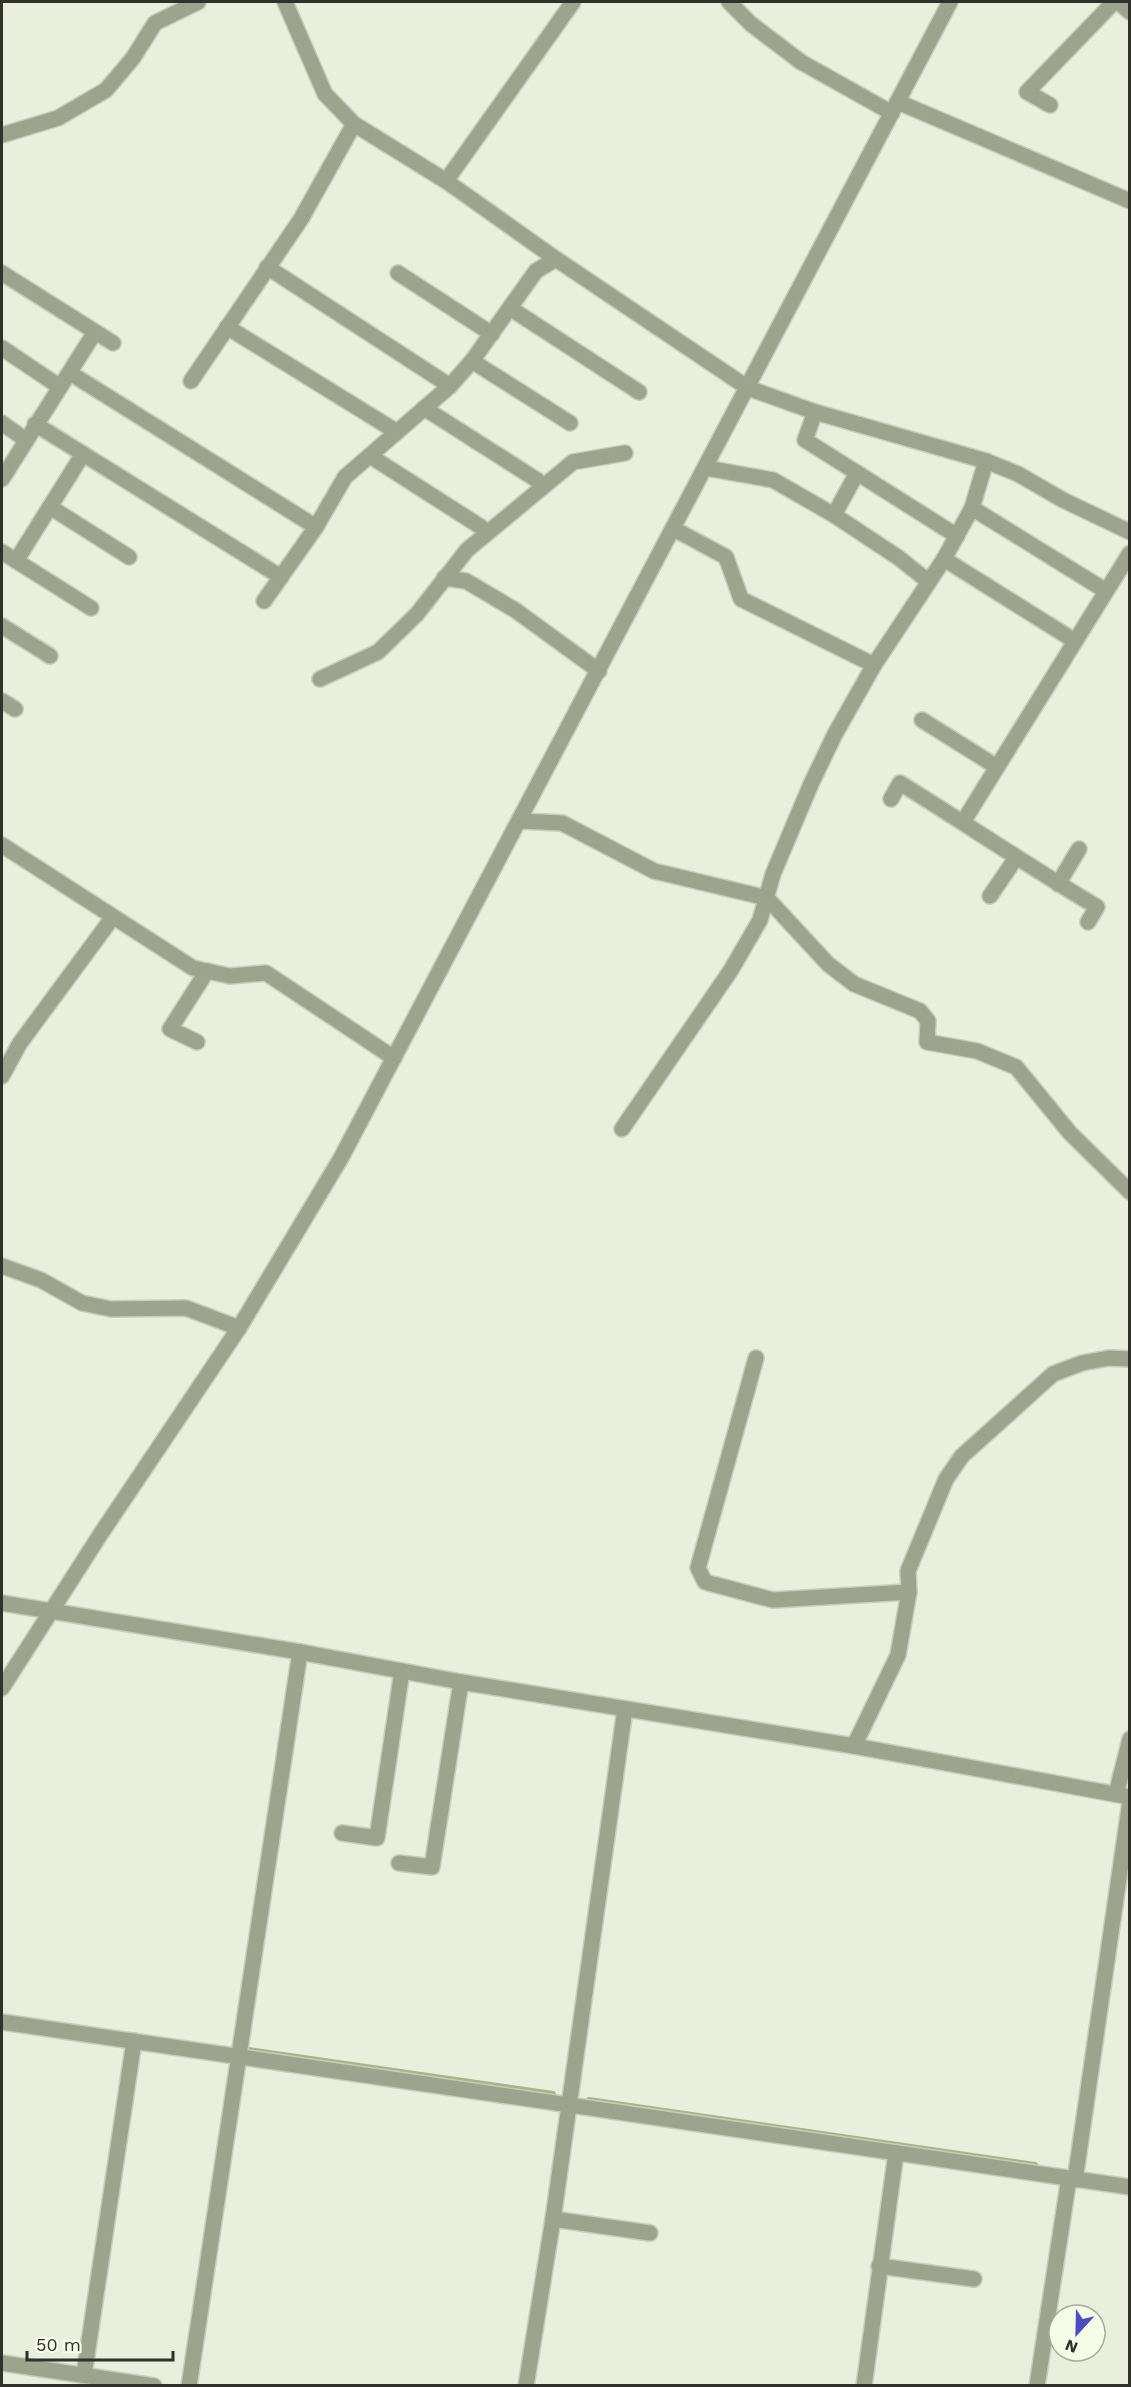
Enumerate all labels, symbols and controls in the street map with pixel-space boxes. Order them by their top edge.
north arrow [1047,2303,1107,2363]
scale bar [27,2324,172,2362]
text: 50 m [36,2334,81,2355]
text: N [1063,2335,1081,2357]

